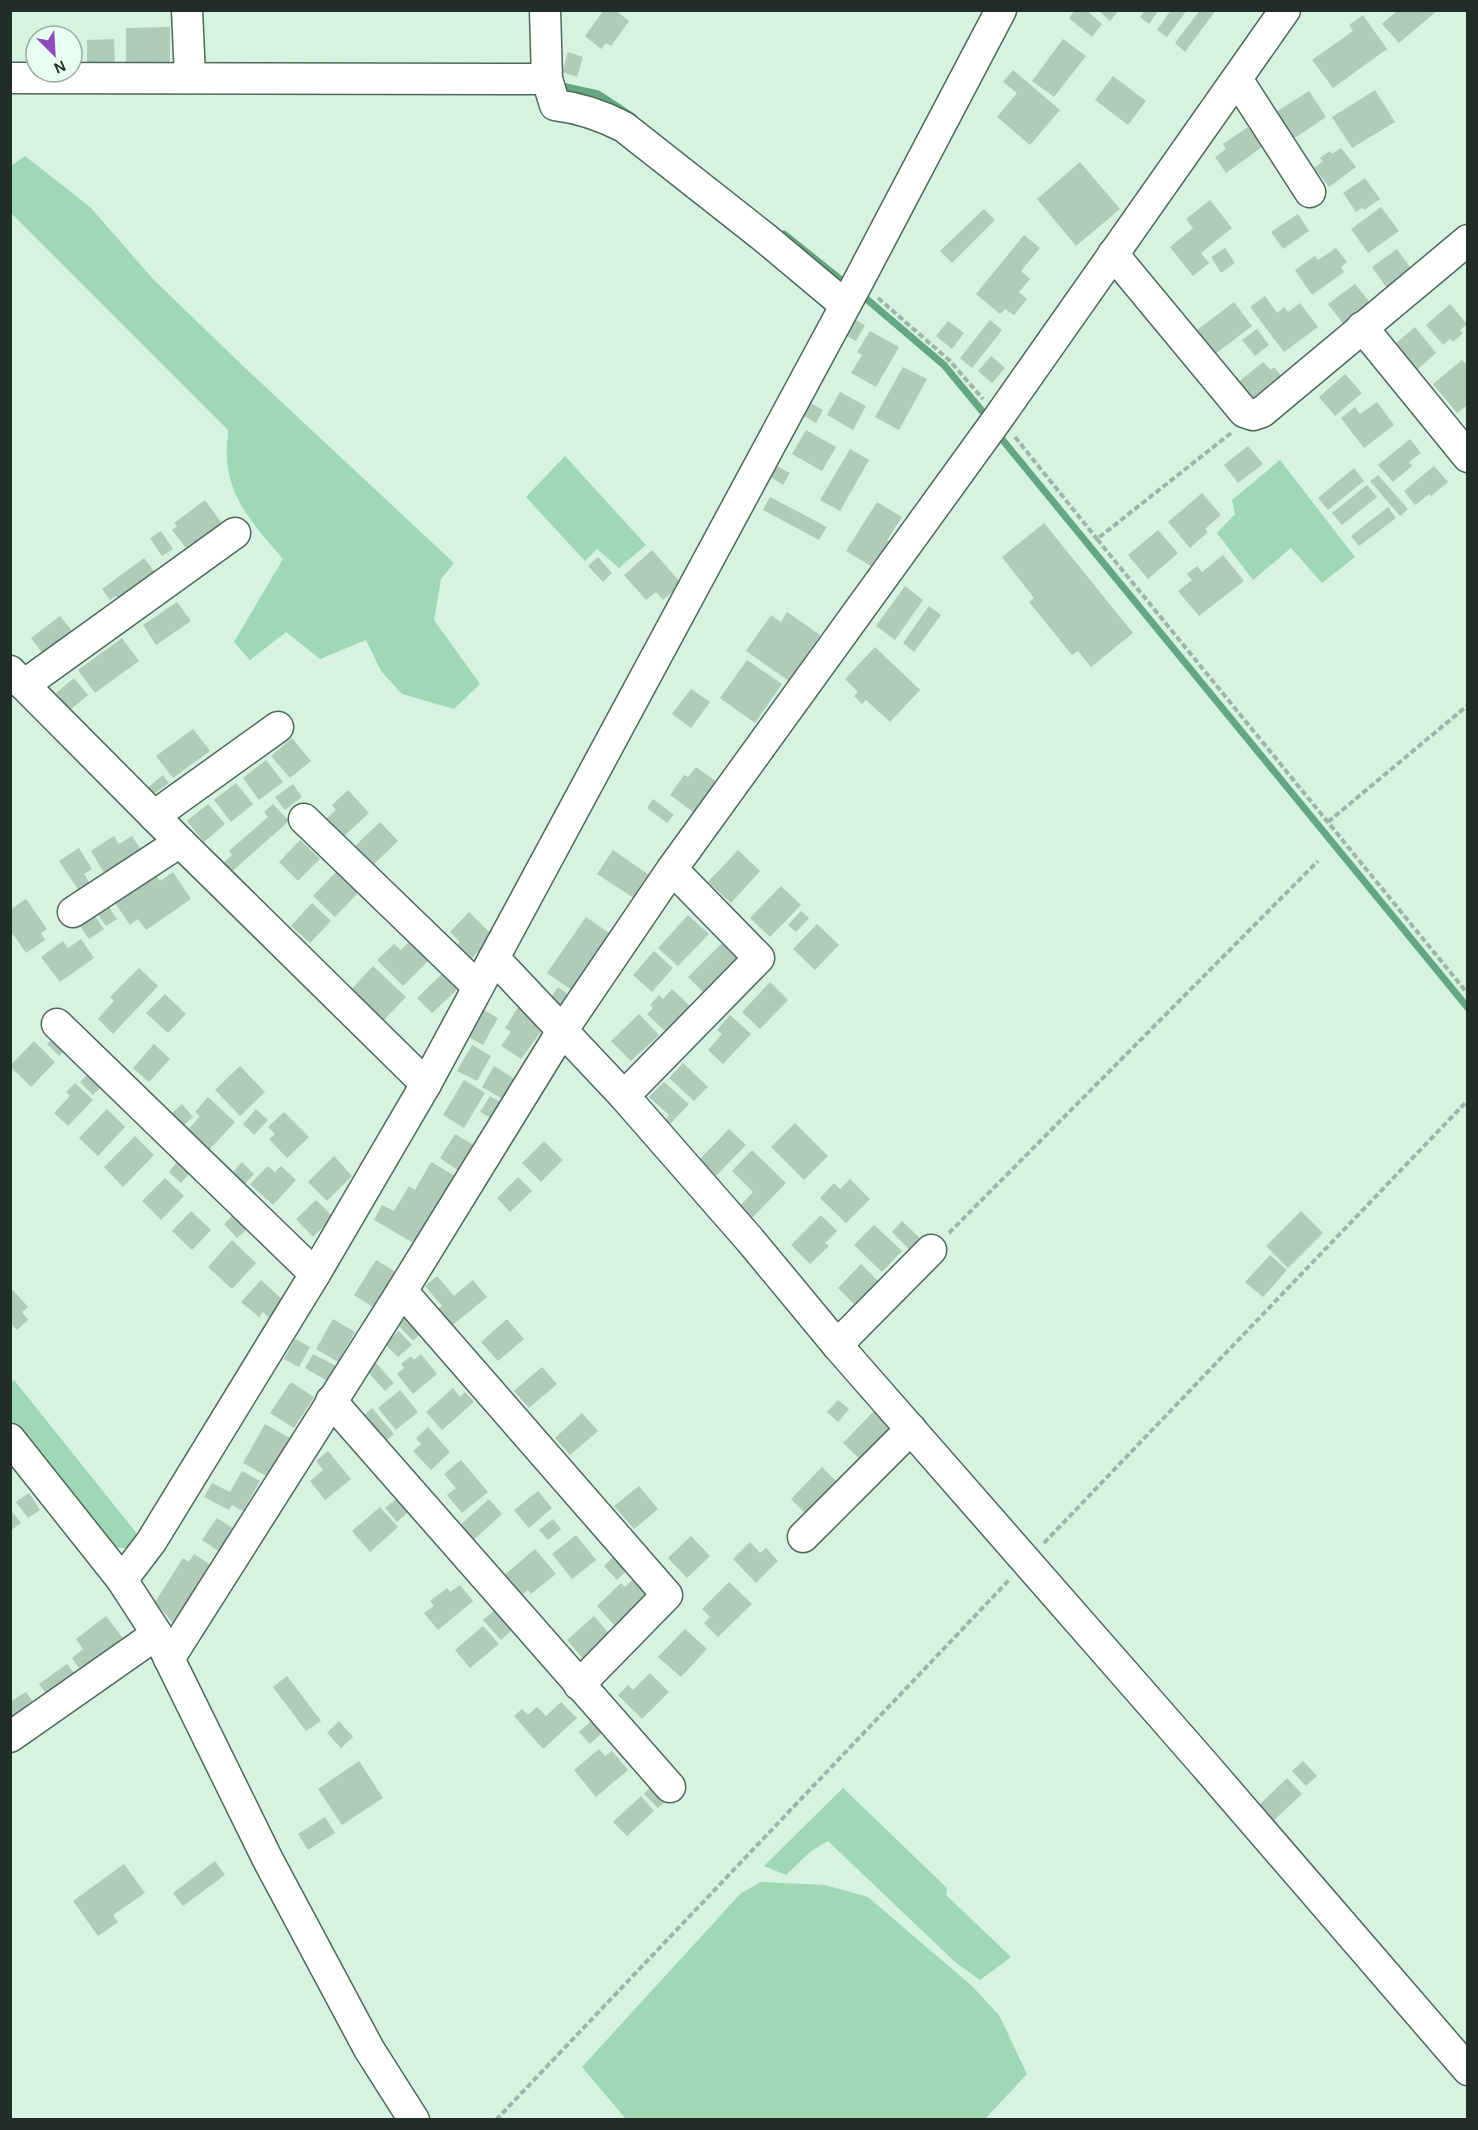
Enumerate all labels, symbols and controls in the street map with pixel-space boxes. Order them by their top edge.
north arrow [24,24,84,84]
text: N [51,56,69,78]

